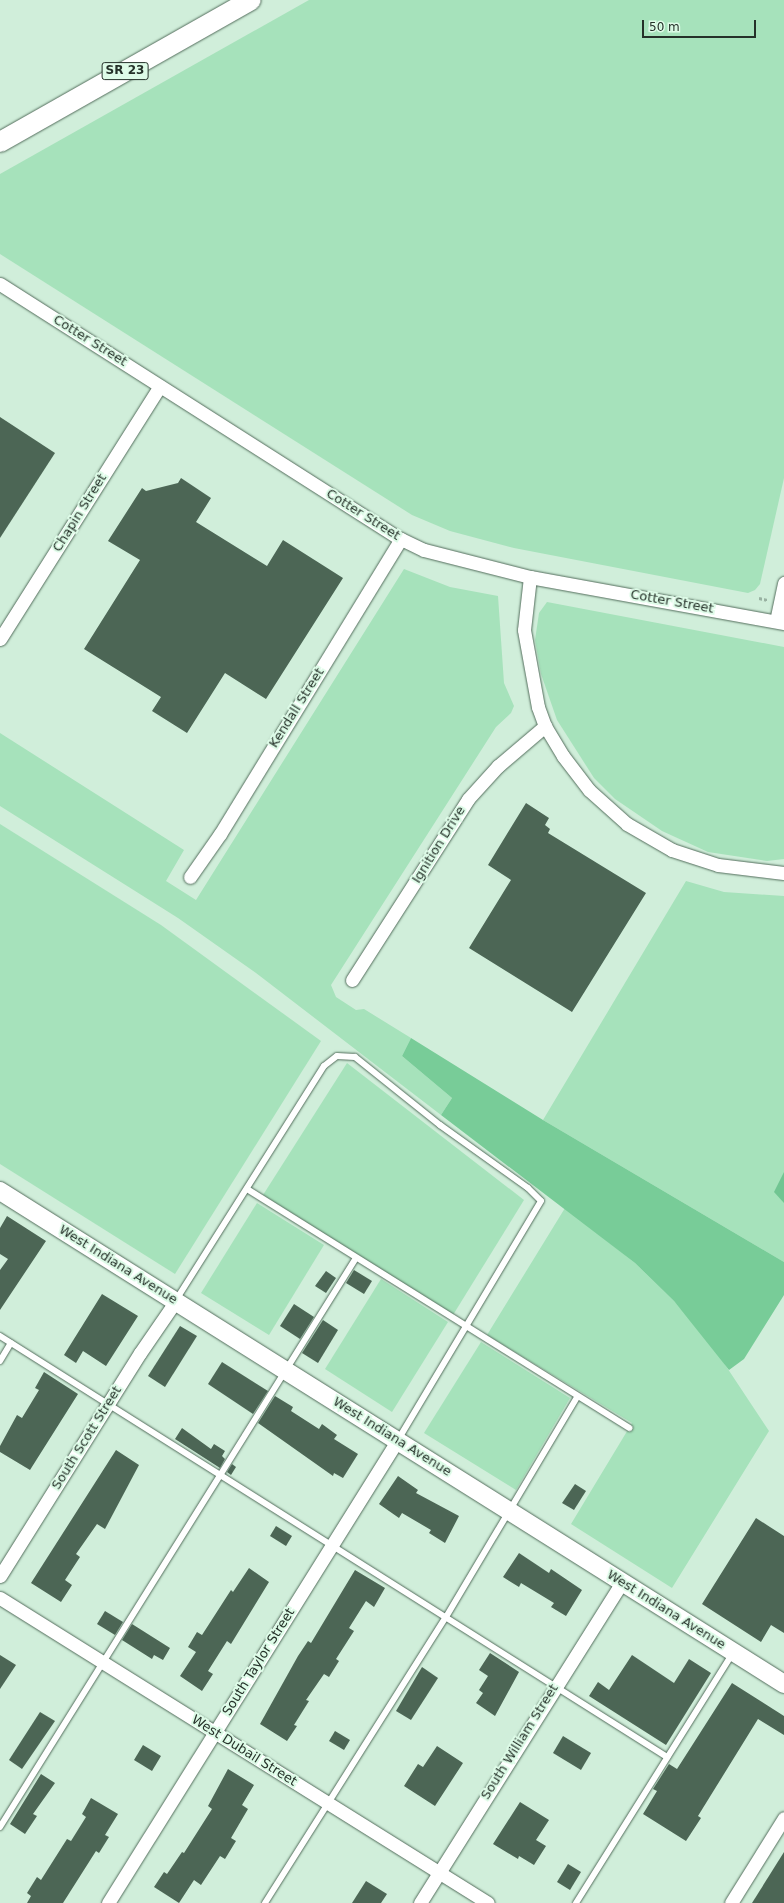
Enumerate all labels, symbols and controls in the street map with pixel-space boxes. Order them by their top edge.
scale bar [644,12,758,38]
text: 50 m [649,20,680,34]
road number: SR 23 [101,61,149,81]
street label: Cotter Street [50,312,130,370]
street label: Chapin Street [50,471,110,555]
street label: Cotter Street [323,486,403,544]
street label: Cotter Street [629,587,715,617]
street label: Kendall Street [266,665,328,751]
street label: Ignition Drive [409,804,469,886]
street label: West Indiana Avenue [56,1222,180,1308]
street label: South Scott Street [49,1383,125,1493]
street label: West Indiana Avenue [330,1394,454,1480]
street label: West Indiana Avenue [604,1567,728,1653]
street label: South Taylor Street [220,1605,298,1719]
street label: South William Street [478,1681,562,1803]
street label: West Dubail Street [188,1712,300,1790]

